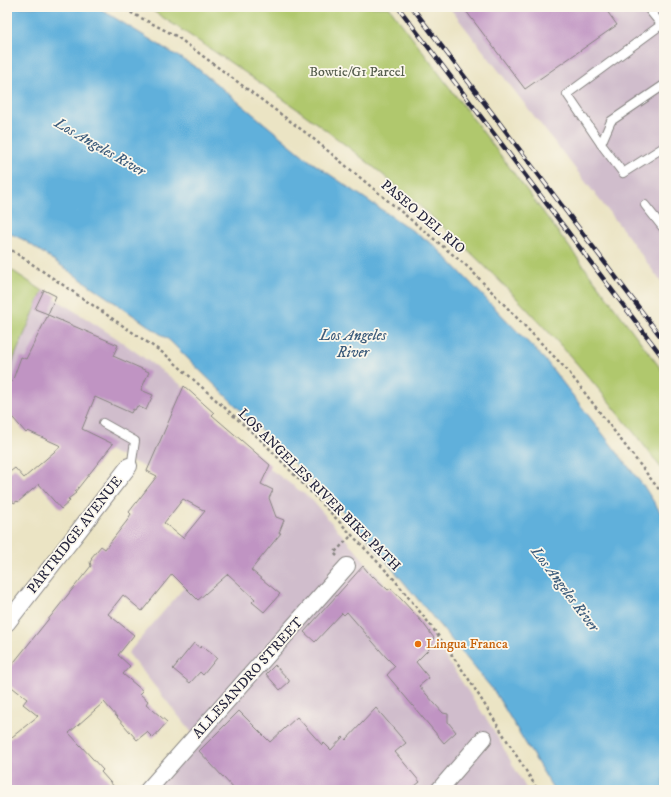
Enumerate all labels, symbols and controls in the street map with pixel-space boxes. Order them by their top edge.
park label: Bowtie/G1 Parcel [309,63,406,81]
water label: Los Angeles River [50,113,150,181]
street label: PASEO DEL RIO [377,176,469,258]
water label: Los Angeles River [319,326,387,362]
street label: LOS ANGELES RIVER BIKE PATH [234,405,404,575]
street label: PARTRIDGE AVENUE [23,473,127,597]
water label: Los Angeles River [526,542,604,637]
street label: ALLESANDRO STREET [189,613,307,742]
place label: Lingua Franca [426,635,508,653]
marker: Lingua Franca [413,639,423,649]

